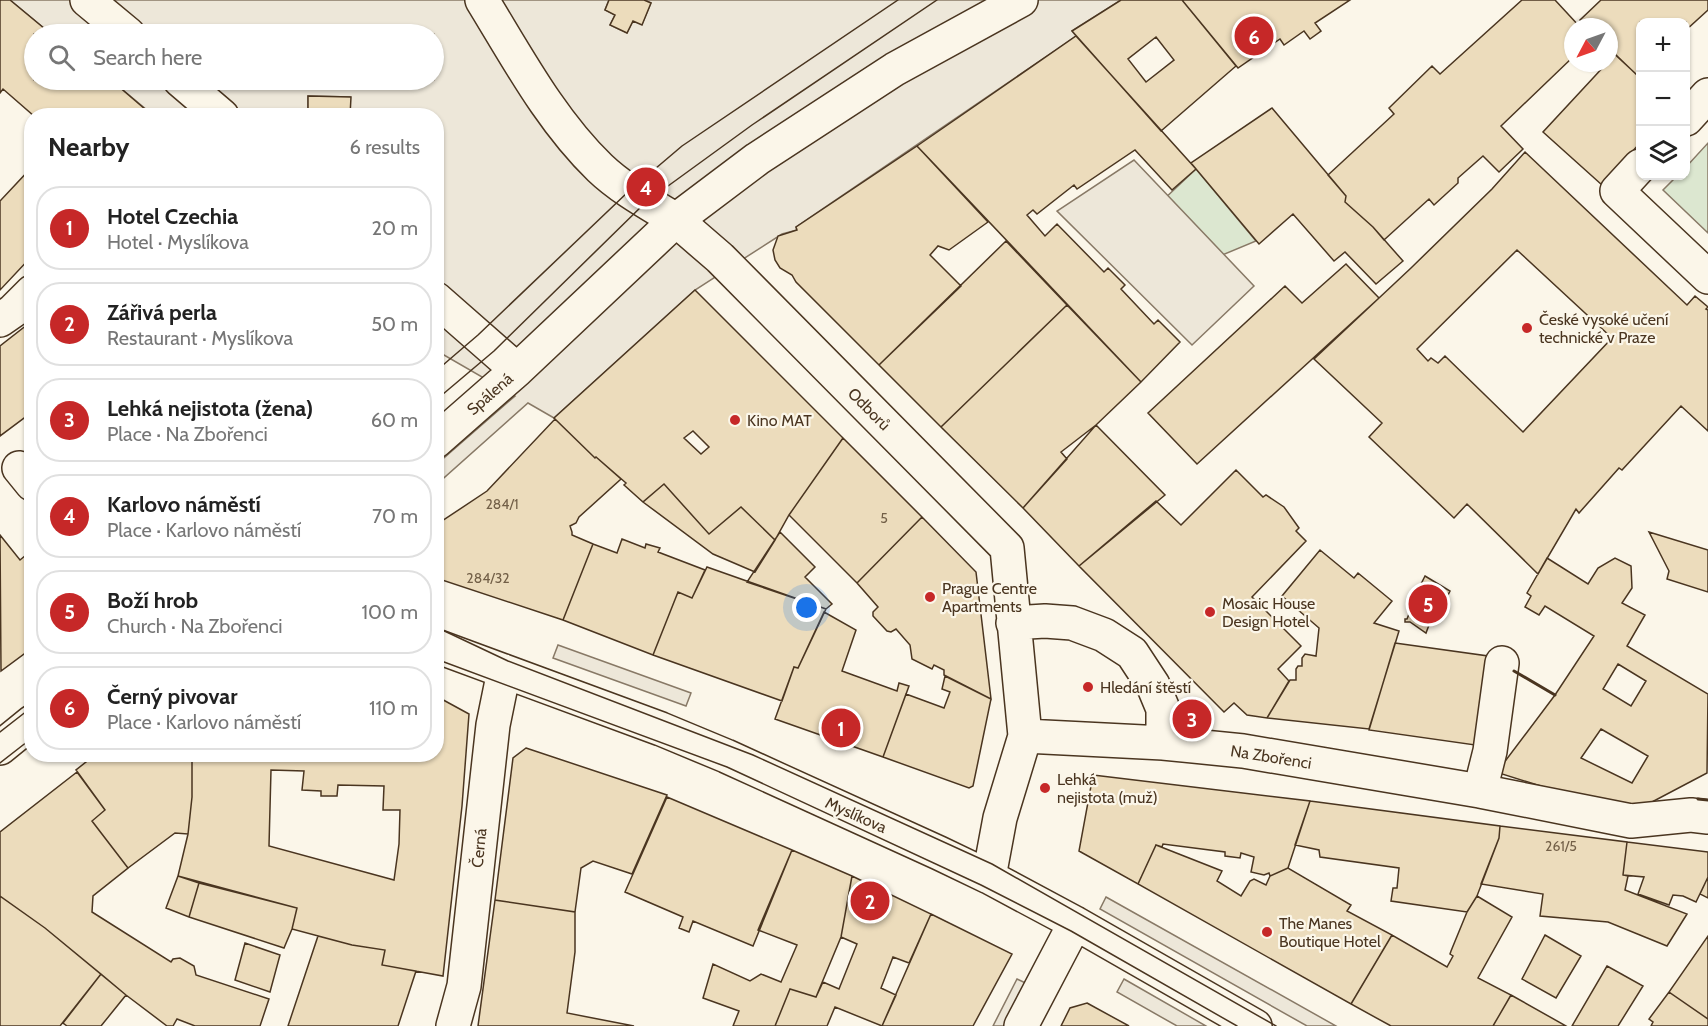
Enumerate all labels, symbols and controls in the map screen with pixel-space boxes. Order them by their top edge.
pin: 6 [1234,14,1274,58]
north arrow [1564,18,1618,72]
map controls [1636,18,1690,180]
button: + [1636,18,1690,72]
search box [24,24,444,90]
icon: search [45,41,78,74]
text: Search here [93,44,202,71]
button: − [1636,72,1690,126]
button: layers [1636,126,1690,180]
text: Nearby [48,131,129,163]
text: 6 results [349,135,420,159]
pin: 4 [626,164,666,210]
text: Hotel Czechia [107,203,238,230]
text: 1 [66,216,73,240]
text: 20 m [372,216,418,240]
text: Hotel · Myslíkova [107,230,249,254]
text: Zářivá perla [107,299,217,326]
place label: České vysoké učení technické v Praze [1539,310,1669,347]
text: 2 [64,312,75,336]
text: 50 m [371,312,418,336]
marker: České vysoké učení technické v Praze [1520,321,1534,335]
text: Restaurant · Myslíkova [107,326,293,350]
street label: Spálená [463,369,517,419]
street label: Odborů [844,384,894,434]
text: Lehká nejistota (žena) [107,395,313,422]
text: 3 [64,408,75,432]
text: 60 m [371,408,418,432]
place label: Kino MAT [747,411,812,430]
marker: Kino MAT [728,413,742,427]
text: Place · Na Zbořenci [107,422,268,446]
text: Karlovo náměstí [107,491,261,518]
house number: 284/1 [486,495,519,513]
text: 4 [63,504,76,528]
text: 70 m [372,504,418,528]
house number: 5 [880,509,888,527]
text: Place · Karlovo náměstí [107,518,301,542]
house number: 284/32 [466,569,510,587]
place label: Prague Centre Apartments [942,579,1037,616]
pin: 5 [1408,582,1448,626]
text: Boží hrob [107,587,198,614]
marker: Prague Centre Apartments [923,590,937,604]
your location [792,593,821,622]
place label: Mosaic House Design Hotel [1222,594,1315,631]
text: 5 [64,600,75,624]
text: 100 m [362,600,418,624]
marker: Mosaic House Design Hotel [1203,605,1217,619]
text: Church · Na Zbořenci [107,614,283,638]
place label: Hledání štěstí [1100,678,1192,697]
marker: Hledání štěstí [1081,680,1095,694]
text: Černý pivovar [107,683,237,710]
text: 6 [64,696,75,720]
text: 110 m [369,696,418,720]
pin: 3 [1172,696,1212,742]
pin: 1 [822,706,860,750]
text: Place · Karlovo náměstí [107,710,301,734]
street label: Na Zbořenci [1229,741,1313,773]
place label: Lehká nejistota (muž) [1057,770,1158,807]
marker: Lehká nejistota (muž) [1038,781,1052,795]
street label: Myslíkova [822,793,890,837]
street label: Černá [467,827,491,869]
house number: 261/5 [1545,837,1577,855]
pin: 2 [850,878,890,924]
place label: The Manes Boutique Hotel [1279,914,1381,951]
marker: The Manes Boutique Hotel [1260,925,1274,939]

